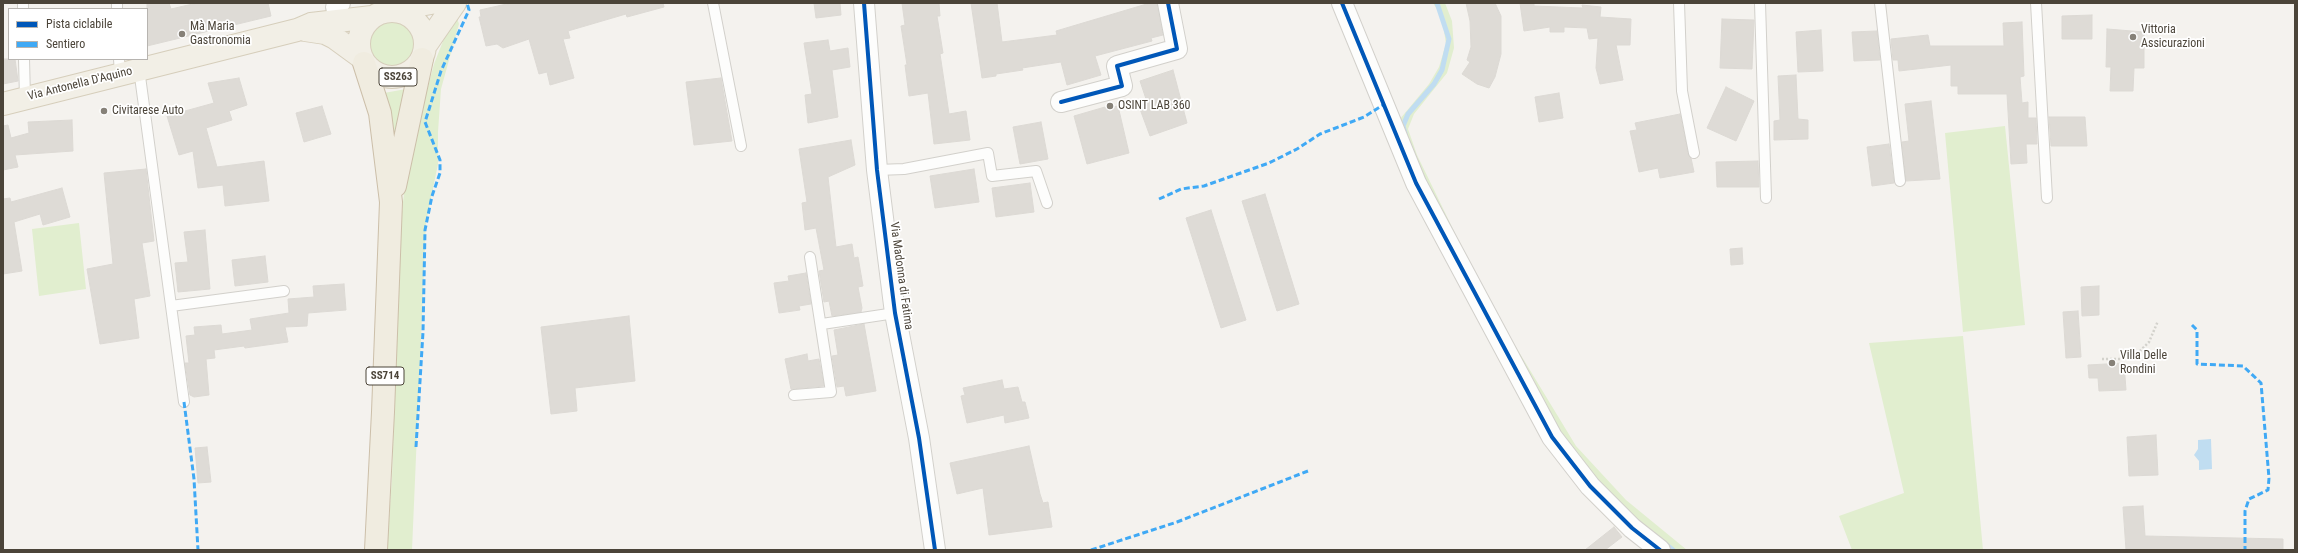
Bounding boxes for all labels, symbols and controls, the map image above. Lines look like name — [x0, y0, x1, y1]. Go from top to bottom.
legend — [8, 8, 148, 60]
text: Pista ciclabile — [46, 17, 112, 31]
place label: Mà Maria Gastronomia — [190, 20, 251, 48]
place label: Vittoria Assicurazioni — [2141, 23, 2205, 51]
marker: Mà Maria Gastronomia — [177, 29, 187, 39]
marker: Vittoria Assicurazioni — [2128, 32, 2138, 42]
text: Sentiero — [46, 37, 85, 51]
street label: Via Antonella D'Aquino — [26, 64, 134, 104]
road number: SS263 — [379, 68, 417, 86]
place label: OSINT LAB 360 — [1118, 99, 1191, 113]
marker: OSINT LAB 360 — [1105, 101, 1115, 111]
place label: Civitarese Auto — [112, 104, 184, 118]
marker: Civitarese Auto — [99, 106, 109, 116]
street label: Via Madonna di Fatima — [886, 221, 916, 331]
place label: Villa Delle Rondini — [2120, 349, 2167, 377]
marker: Villa Delle Rondini — [2107, 358, 2117, 368]
road number: SS714 — [366, 367, 404, 385]

